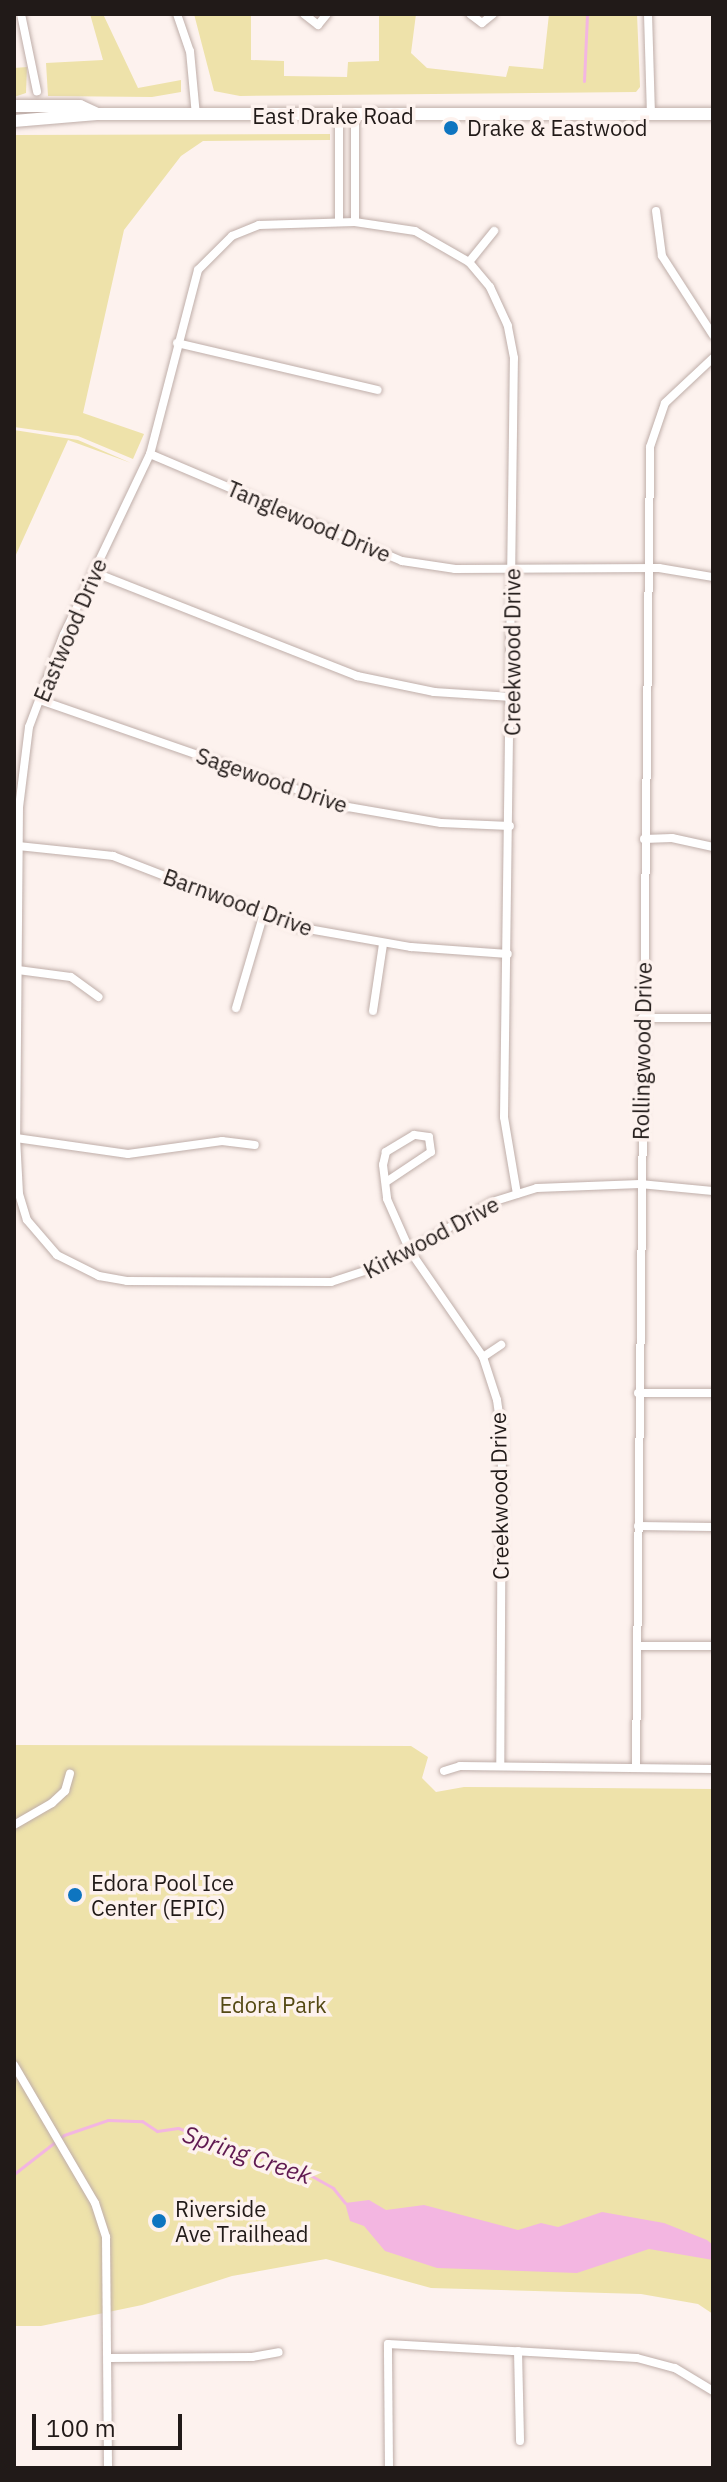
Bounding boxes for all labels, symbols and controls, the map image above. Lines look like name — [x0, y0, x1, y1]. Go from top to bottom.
street label: East Drake Road — [252, 103, 414, 129]
place label: Drake & Eastwood — [467, 115, 647, 141]
marker: Drake & Eastwood — [442, 119, 460, 137]
street label: Tanglewood Drive — [223, 475, 395, 567]
street label: Eastwood Drive — [28, 554, 112, 706]
street label: Creekwood Drive — [499, 568, 525, 736]
street label: Sagewood Drive — [193, 742, 351, 818]
street label: Barnwood Drive — [160, 863, 316, 941]
street label: Rollingwood Drive — [627, 962, 657, 1140]
street label: Kirkwood Drive — [359, 1190, 503, 1284]
street label: Creekwood Drive — [484, 1412, 514, 1580]
place label: Edora Pool Ice Center (EPIC) — [91, 1869, 234, 1920]
marker: Edora Pool Ice Center (EPIC) — [66, 1886, 84, 1904]
park label: Edora Park — [219, 1992, 327, 2018]
water label: Spring Creek — [179, 2120, 315, 2190]
place label: Riverside Ave Trailhead — [175, 2195, 308, 2246]
marker: Riverside Ave Trailhead — [150, 2212, 168, 2230]
scale bar — [36, 2398, 186, 2448]
text: 100 m — [46, 2412, 116, 2444]

